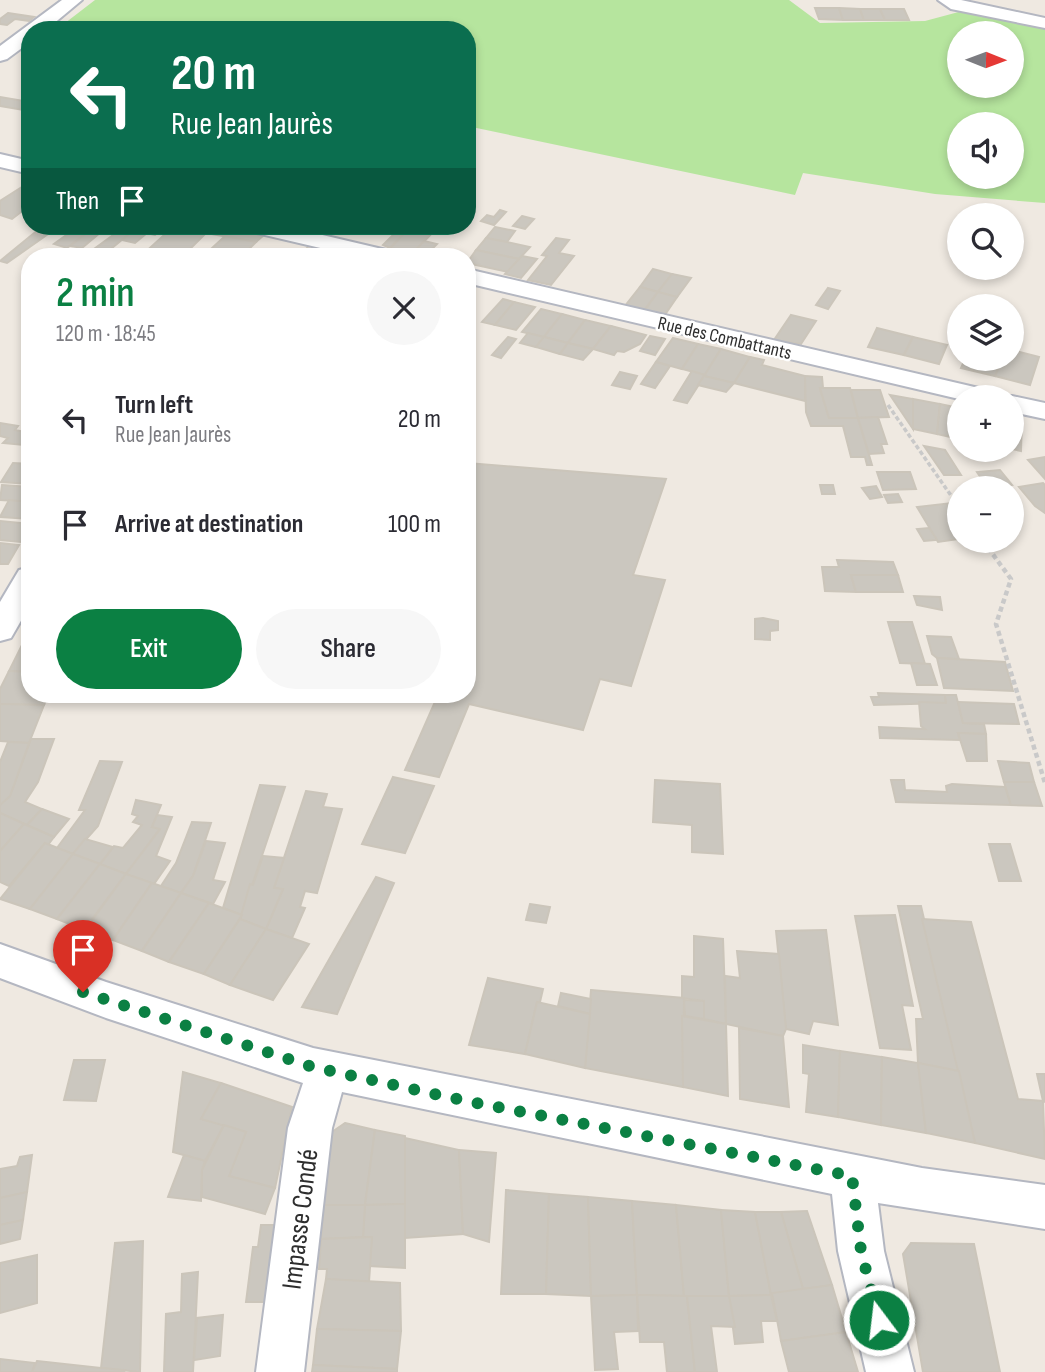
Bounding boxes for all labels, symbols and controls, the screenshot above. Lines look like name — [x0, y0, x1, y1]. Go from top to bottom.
north arrow — [947, 21, 1024, 98]
map controls — [947, 21, 1024, 553]
text: 20 m — [171, 45, 256, 104]
icon: left — [56, 49, 147, 140]
text: Rue Jean Jaurès — [171, 105, 333, 144]
button: sound — [947, 112, 1024, 189]
icon: arrive — [113, 182, 151, 220]
text: Then — [56, 186, 99, 217]
button: search — [947, 203, 1024, 280]
text: 2 min — [56, 268, 135, 319]
button: close — [367, 271, 441, 345]
button: layers — [947, 294, 1024, 371]
street label: Rue des Combattants — [656, 312, 794, 365]
text: 120 m · 18:45 — [56, 320, 156, 348]
button: + — [947, 385, 1024, 462]
text: Turn left — [115, 390, 193, 421]
icon: left — [56, 401, 94, 439]
text: 20 m — [398, 404, 441, 435]
text: Rue Jean Jaurès — [115, 421, 231, 449]
button: − — [947, 476, 1024, 553]
icon: arrive — [56, 506, 94, 544]
text: Arrive at destination — [115, 509, 303, 540]
text: 100 m — [388, 509, 441, 540]
button: Exit — [56, 609, 242, 689]
button: Share — [256, 609, 441, 689]
pin — [53, 920, 113, 992]
icon: arrive — [64, 931, 102, 969]
street label: Impasse Condé — [275, 1147, 325, 1291]
position arrow — [842, 1283, 916, 1357]

